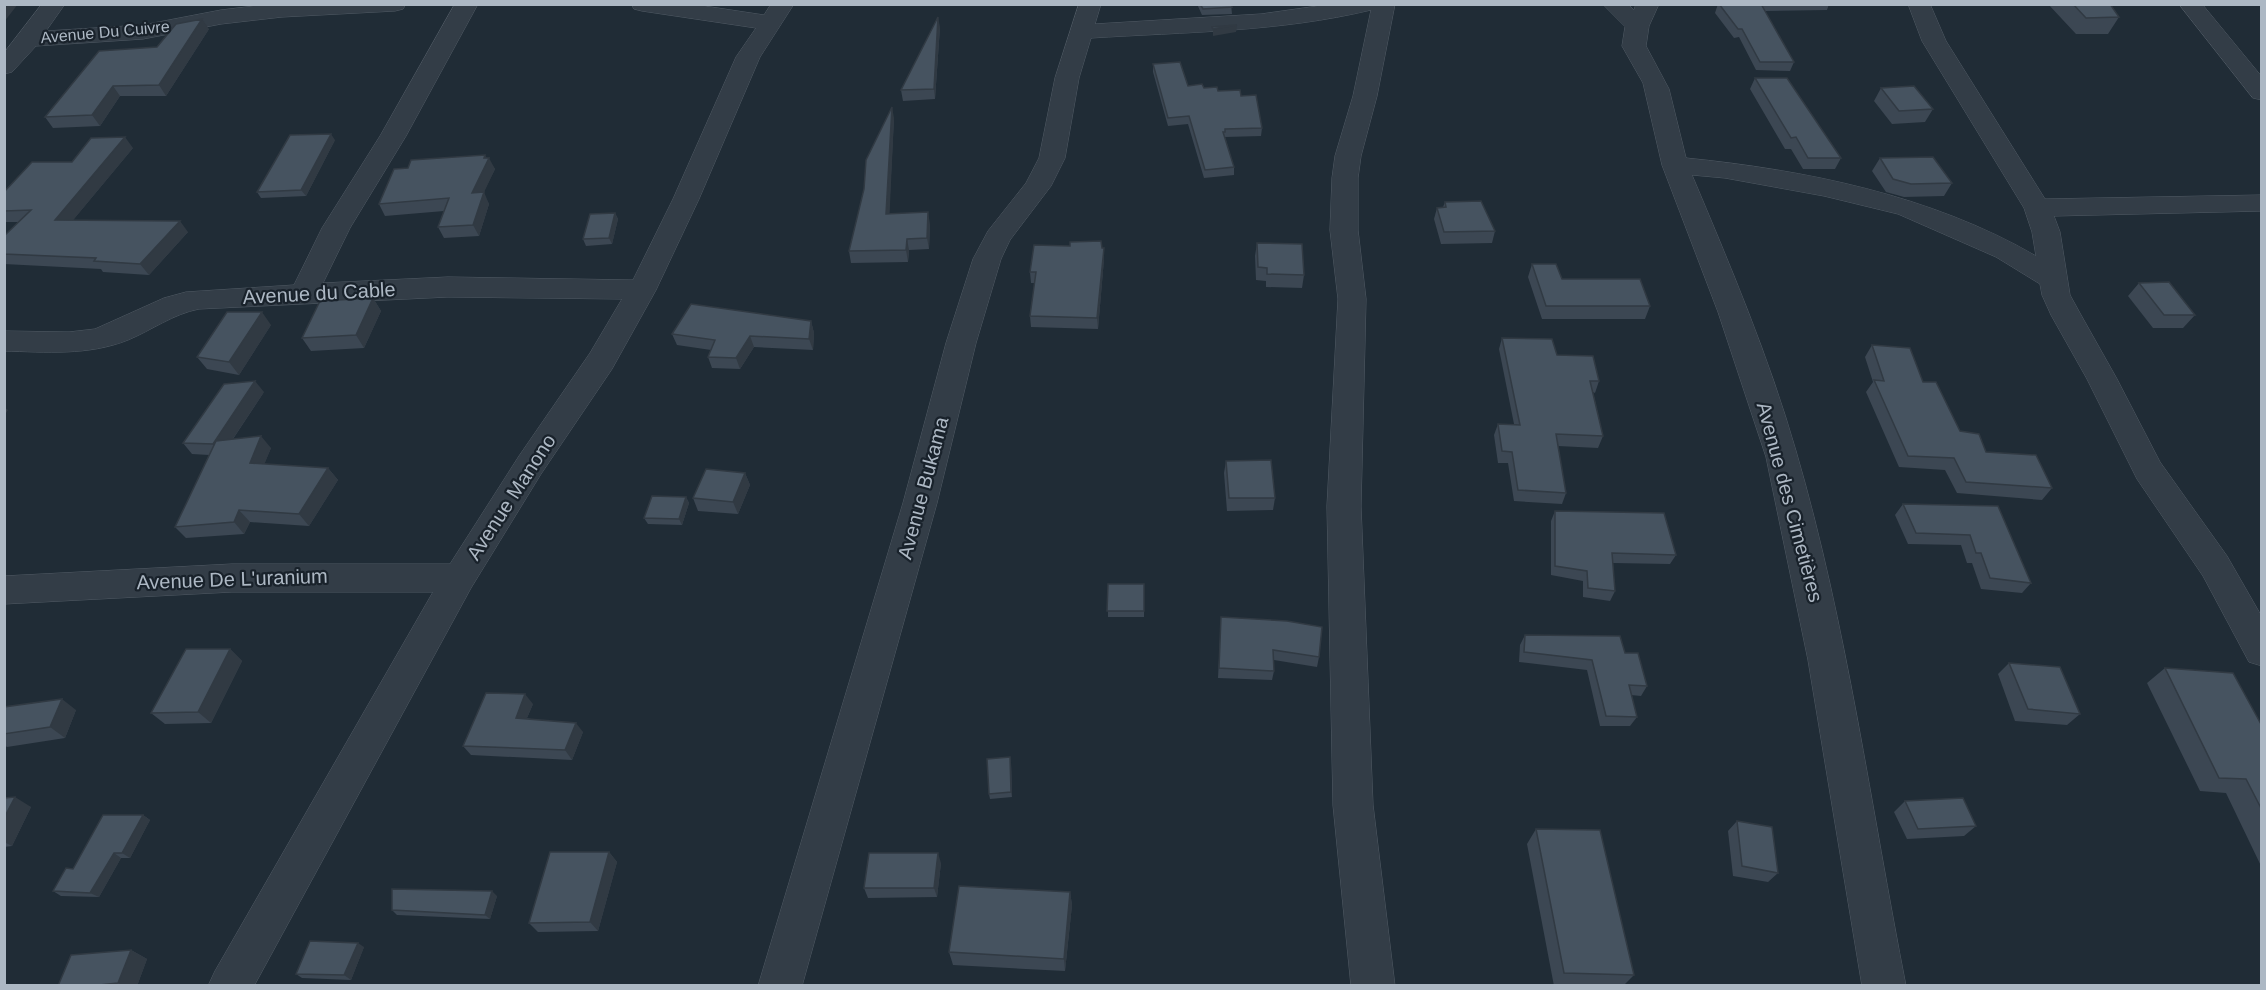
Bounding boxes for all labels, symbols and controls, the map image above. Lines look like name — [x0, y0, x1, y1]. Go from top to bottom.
street label: Avenue Du Cuivre — [40, 18, 170, 46]
street label: Avenue du Cable — [242, 278, 396, 308]
street label: Avenue des Cimetières — [1753, 399, 1827, 605]
street label: Avenue Bukama — [893, 414, 953, 562]
street label: Avenue Manono — [462, 430, 560, 564]
street label: Avenue De L'uranium — [136, 565, 328, 593]

